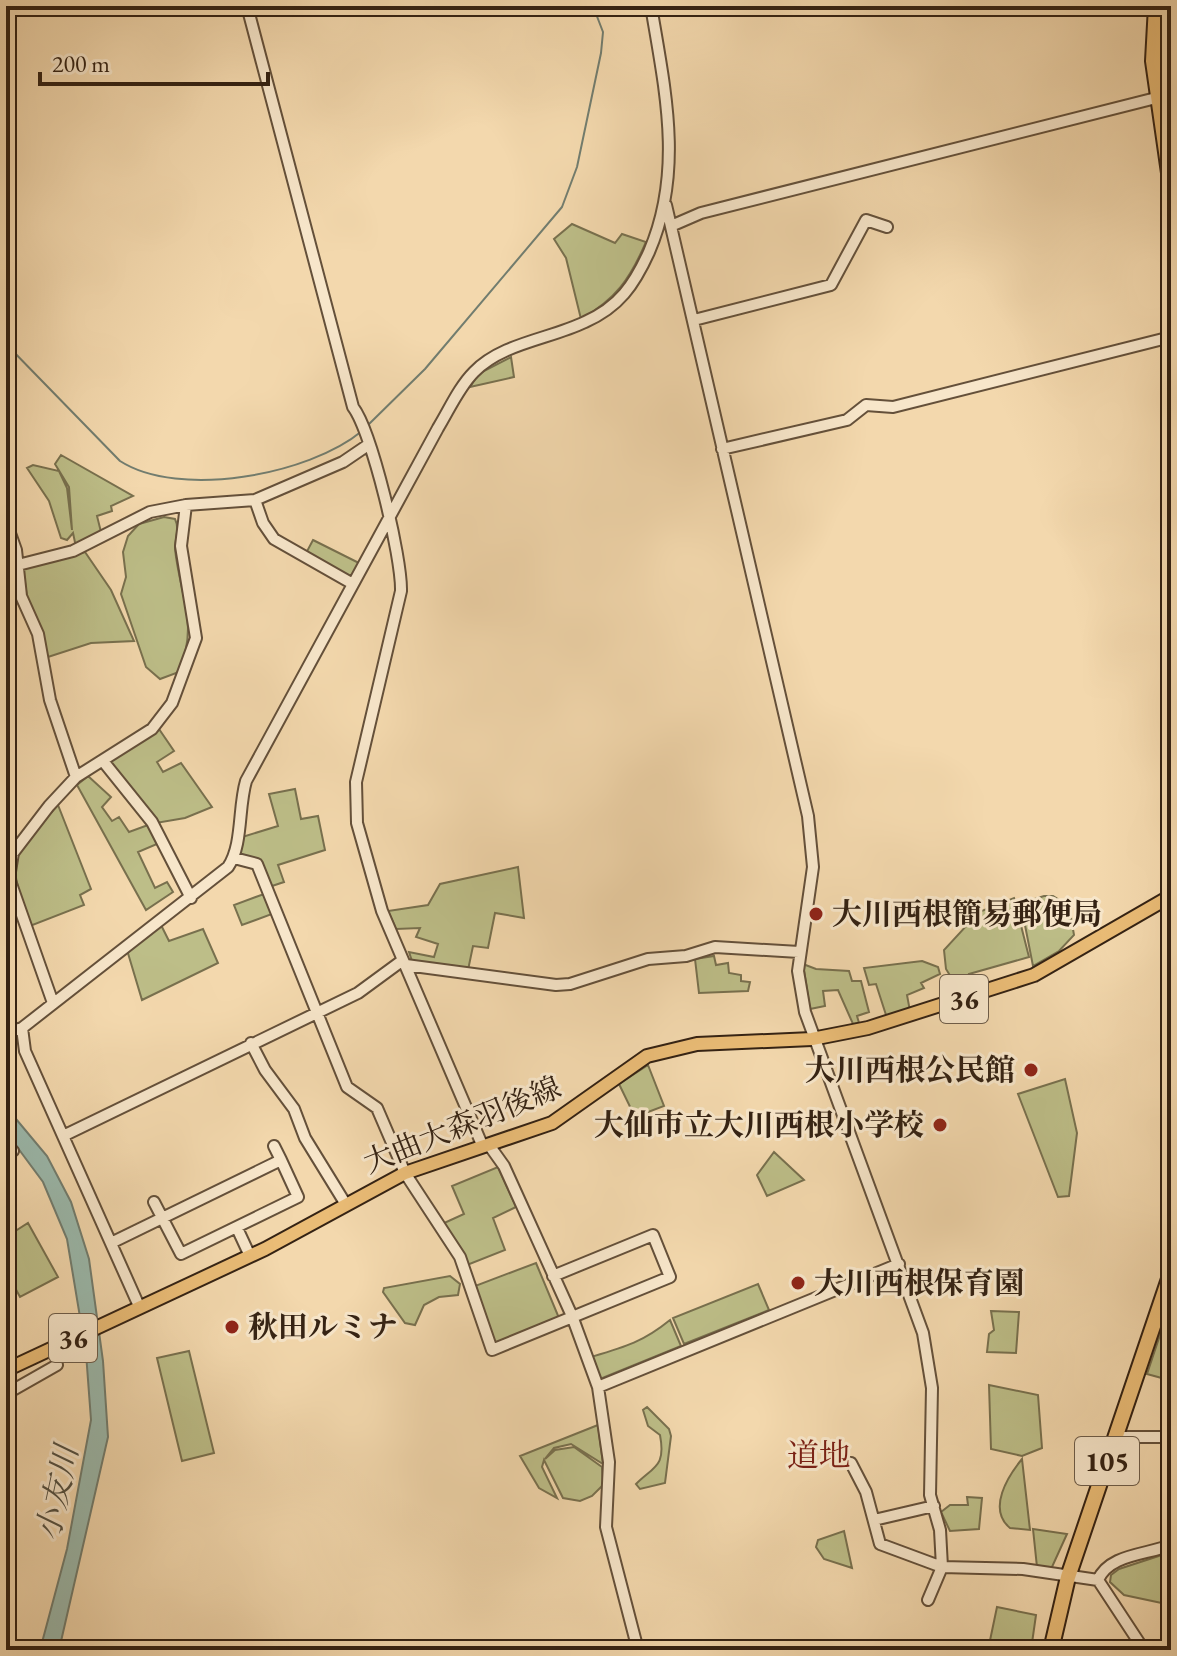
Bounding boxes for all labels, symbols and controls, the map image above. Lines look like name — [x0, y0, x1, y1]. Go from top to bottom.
scale bar — [40, 36, 268, 86]
text: 200 m — [52, 48, 110, 79]
place label: 大川西根簡易郵便局 — [832, 894, 1102, 933]
marker: 大川西根簡易郵便局 — [807, 905, 825, 923]
road number: 36 — [940, 975, 988, 1023]
place label: 大川西根公民館 — [805, 1050, 1015, 1089]
marker: 大川西根公民館 — [1022, 1061, 1040, 1079]
street label: 大曲大森羽後線 — [357, 1067, 566, 1182]
place label: 大仙市立大川西根小学校 — [594, 1105, 924, 1144]
marker: 大仙市立大川西根小学校 — [931, 1116, 949, 1134]
place label: 大川西根保育園 — [814, 1263, 1024, 1302]
marker: 大川西根保育園 — [789, 1274, 807, 1292]
place label: 秋田ルミナ — [248, 1307, 398, 1346]
road number: 36 — [49, 1314, 97, 1362]
marker: 秋田ルミナ — [223, 1318, 241, 1336]
district label: 道地 — [787, 1434, 851, 1476]
road number: 105 — [1075, 1437, 1139, 1485]
water label: 小友川 — [26, 1439, 88, 1544]

